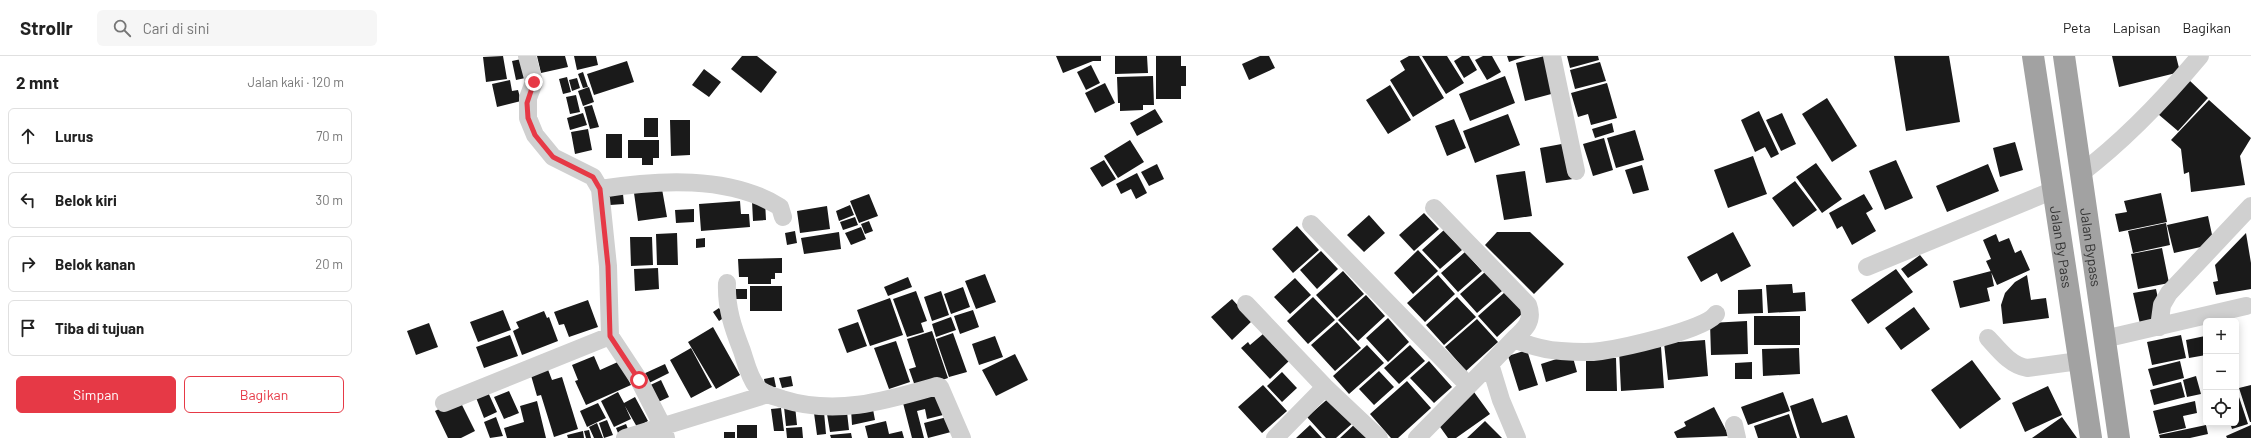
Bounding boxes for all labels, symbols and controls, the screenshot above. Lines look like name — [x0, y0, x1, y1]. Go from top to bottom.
search box — [97, 10, 377, 46]
text: Strollr — [20, 16, 73, 39]
icon: search — [111, 17, 133, 39]
text: Cari di sini — [143, 19, 210, 37]
text: Peta — [2063, 19, 2091, 36]
text: Lapisan — [2113, 19, 2161, 36]
text: Bagikan — [2183, 19, 2231, 36]
text: 2 mnt — [16, 72, 59, 92]
route end — [525, 73, 543, 91]
text: Jalan kaki · 120 m — [248, 74, 344, 90]
icon: ahead — [17, 125, 39, 147]
text: Lurus — [55, 127, 93, 145]
text: 70 m — [316, 128, 343, 144]
icon: left — [17, 189, 39, 211]
text: Belok kiri — [55, 191, 117, 209]
text: 30 m — [316, 192, 343, 208]
street label: Jalan By Pass — [2047, 205, 2077, 289]
street label: Jalan Bypass — [2077, 207, 2106, 288]
icon: right — [17, 253, 39, 275]
text: Belok kanan — [55, 255, 135, 273]
text: 20 m — [315, 256, 343, 272]
icon: arrive — [17, 317, 39, 339]
map controls — [2203, 318, 2239, 426]
button: + — [2203, 318, 2239, 354]
text: Tiba di tujuan — [55, 319, 144, 337]
button: − — [2203, 354, 2239, 390]
route start — [630, 371, 648, 389]
button: Simpan — [16, 376, 176, 413]
button: Bagikan — [184, 376, 344, 413]
button: locate — [2203, 390, 2239, 426]

